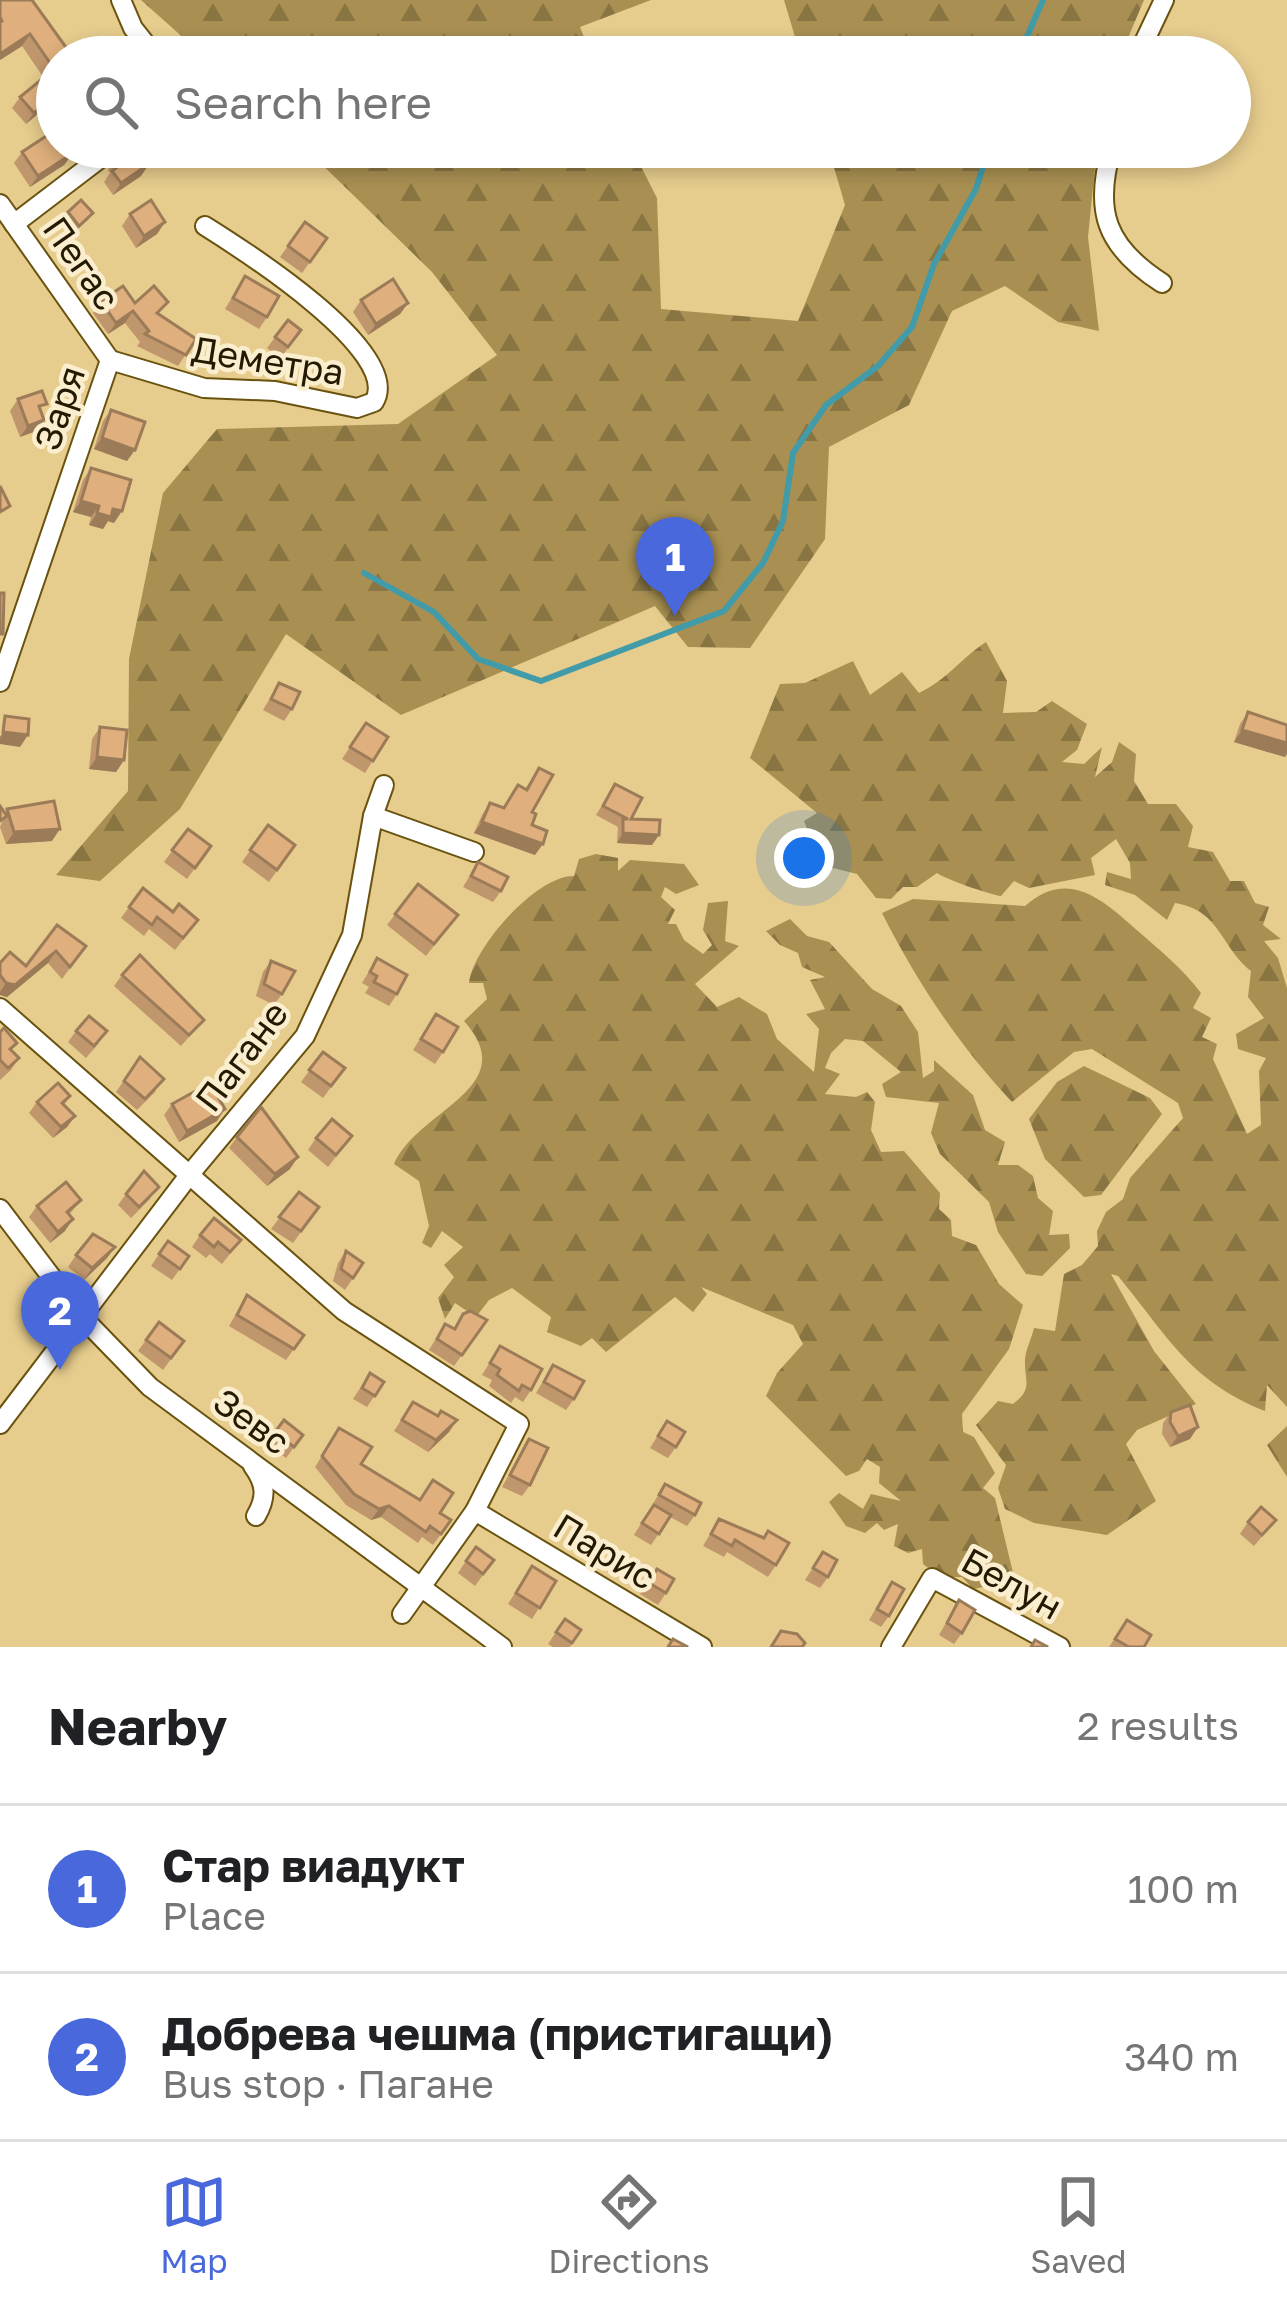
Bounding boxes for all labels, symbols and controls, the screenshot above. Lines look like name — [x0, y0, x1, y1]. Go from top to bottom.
search box — [36, 36, 1251, 168]
icon: search — [78, 69, 144, 135]
text: Search here — [174, 75, 432, 129]
street label: Пегас — [35, 208, 129, 318]
street label: Деметра — [189, 327, 347, 393]
street label: Заря — [25, 360, 93, 456]
pin: 1 — [636, 517, 714, 616]
your location — [774, 828, 834, 888]
street label: Пагане — [186, 993, 296, 1119]
pin: 2 — [21, 1271, 99, 1370]
street label: Зевс — [205, 1379, 299, 1463]
street label: Парис — [546, 1504, 664, 1598]
street label: Белун — [955, 1538, 1069, 1628]
text: Nearby — [48, 1695, 227, 1756]
text: 2 results — [1077, 1702, 1239, 1749]
text: Стар виадукт — [162, 1838, 465, 1892]
text: 1 — [77, 1865, 97, 1912]
text: 100 m — [1127, 1865, 1239, 1912]
text: Place — [162, 1892, 266, 1939]
text: Добрева чешма (пристигащи) — [162, 2006, 833, 2060]
text: 2 — [75, 2033, 99, 2080]
text: 340 m — [1124, 2033, 1239, 2080]
text: Bus stop · Пагане — [162, 2060, 494, 2107]
tab: Map — [160, 2169, 228, 2280]
tab: Directions — [548, 2169, 710, 2280]
tab: Saved — [1030, 2169, 1127, 2280]

